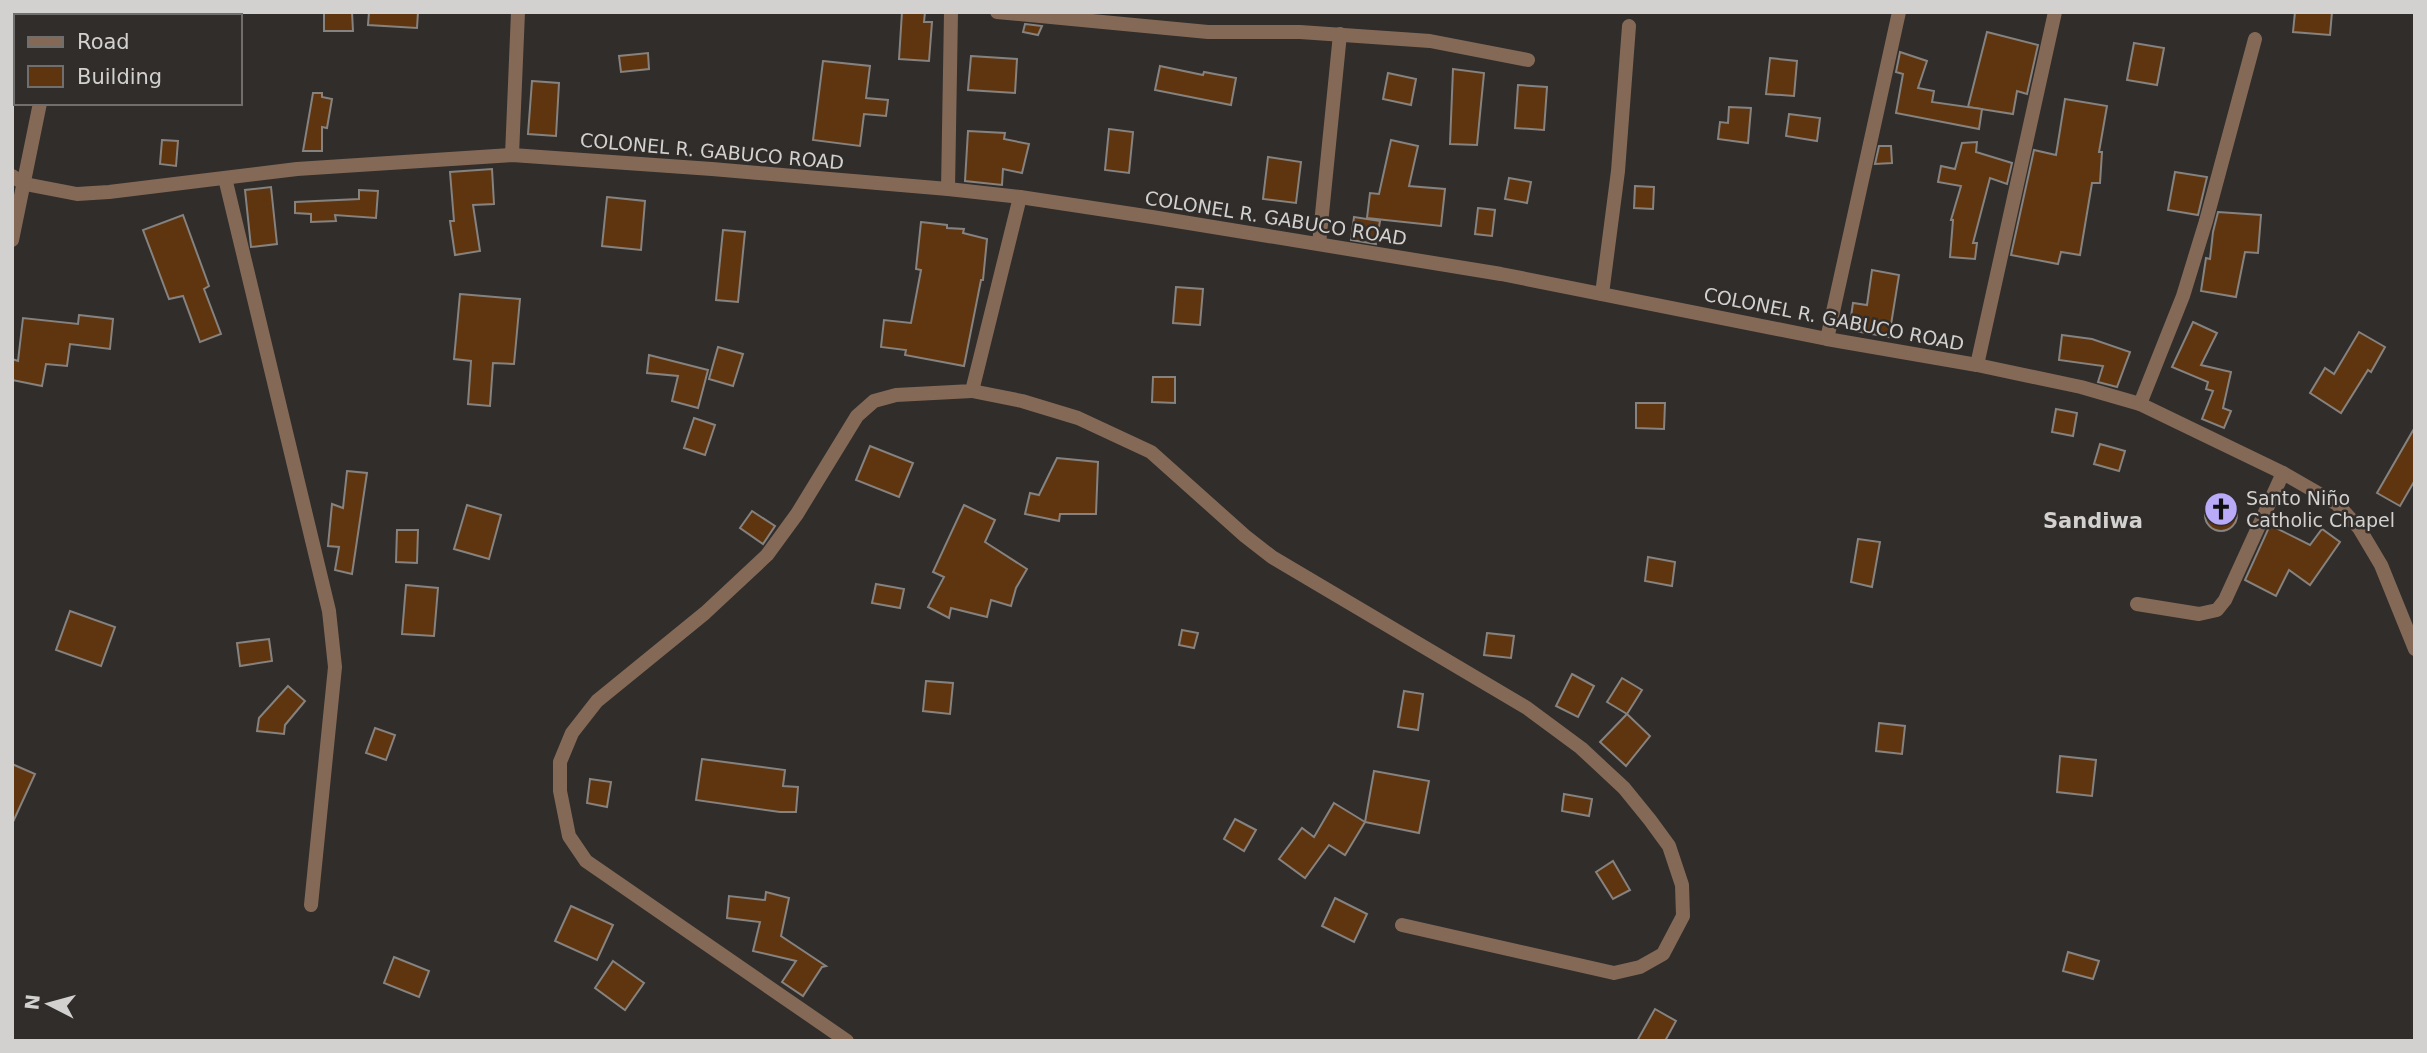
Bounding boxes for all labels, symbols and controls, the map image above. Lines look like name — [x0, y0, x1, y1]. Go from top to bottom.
legend — [14, 14, 242, 105]
text: Road — [77, 30, 130, 54]
text: Building — [77, 65, 162, 89]
street label: COLONEL R. GABUCO ROAD — [579, 128, 845, 174]
street label: COLONEL R. GABUCO ROAD — [1143, 186, 1409, 250]
street label: COLONEL R. GABUCO ROAD — [1702, 283, 1966, 355]
place label: Santo Niño Catholic Chapel — [2246, 487, 2395, 531]
church icon: Santo Niño Catholic Chapel — [2202, 490, 2240, 528]
district label: Sandiwa — [2043, 509, 2143, 533]
north arrow — [14, 969, 84, 1039]
text: N — [20, 993, 44, 1011]

